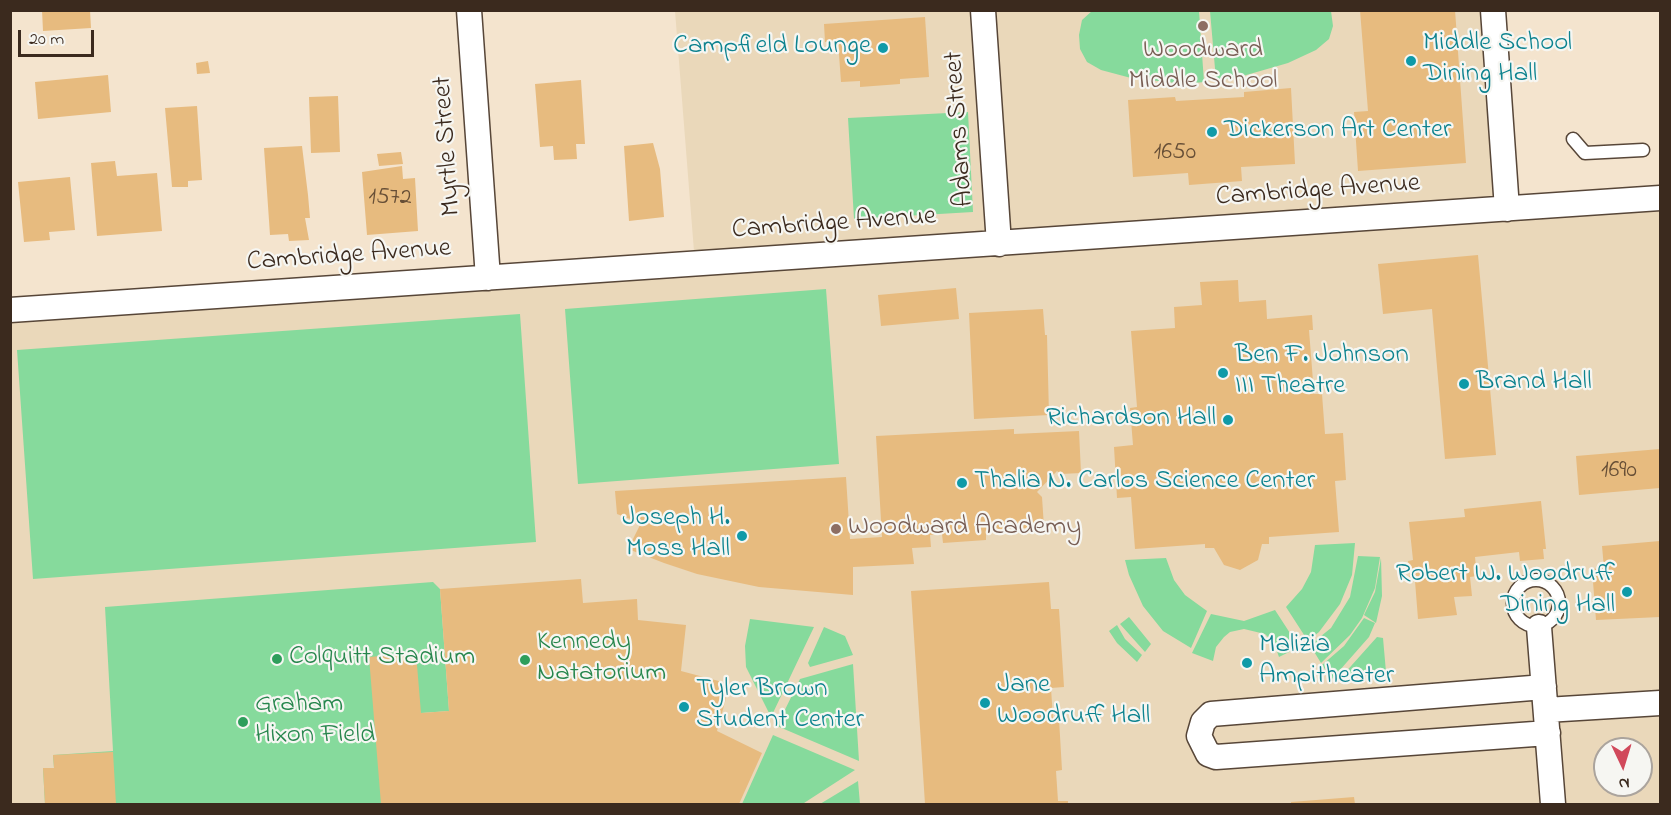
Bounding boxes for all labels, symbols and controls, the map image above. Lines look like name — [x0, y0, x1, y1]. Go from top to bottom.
scale bar — [21, 18, 98, 56]
marker: Woodward Middle School — [1196, 19, 1210, 33]
text: 20 m — [29, 27, 64, 53]
place label: Middle School Dining Hall — [1423, 29, 1572, 92]
place label: Campfield Lounge — [673, 32, 871, 64]
place label: Woodward Middle School — [1129, 36, 1277, 99]
marker: Campfield Lounge — [876, 41, 890, 55]
street label: Adams Street — [939, 50, 983, 208]
marker: Middle School Dining Hall — [1404, 54, 1418, 68]
street label: Myrtle Street — [428, 75, 470, 217]
place label: Dickerson Art Center — [1224, 116, 1451, 148]
marker: Dickerson Art Center — [1205, 125, 1219, 139]
house number: 1650 — [1154, 140, 1196, 168]
street label: Cambridge Avenue — [1215, 169, 1421, 215]
house number: 1572 — [368, 185, 412, 213]
street label: Cambridge Avenue — [731, 202, 937, 248]
street label: Cambridge Avenue — [246, 234, 452, 280]
place label: Ben F. Johnson III Theatre — [1235, 341, 1409, 404]
marker: Ben F. Johnson III Theatre — [1216, 366, 1230, 380]
place label: Brand Hall — [1476, 368, 1592, 400]
marker: Brand Hall — [1457, 377, 1471, 391]
place label: Richardson Hall — [1046, 404, 1216, 436]
marker: Richardson Hall — [1221, 413, 1235, 427]
house number: 1690 — [1601, 458, 1637, 486]
place label: Thalia N. Carlos Science Center — [974, 467, 1315, 499]
marker: Thalia N. Carlos Science Center — [955, 476, 969, 490]
place label: Joseph H. Moss Hall — [622, 504, 730, 567]
place label: Woodward Academy — [848, 513, 1081, 545]
marker: Woodward Academy — [829, 522, 843, 536]
marker: Joseph H. Moss Hall — [735, 529, 749, 543]
place label: Robert W. Woodruff Dining Hall — [1396, 560, 1615, 623]
marker: Robert W. Woodruff Dining Hall — [1620, 585, 1634, 599]
place label: Kennedy Natatorium — [537, 628, 666, 691]
place label: Malizia Ampitheater — [1259, 631, 1394, 694]
place label: Colquitt Stadium — [289, 643, 475, 675]
marker: Colquitt Stadium — [270, 652, 284, 666]
marker: Kennedy Natatorium — [518, 653, 532, 667]
marker: Malizia Ampitheater — [1240, 656, 1254, 670]
place label: Jane Woodruff Hall — [997, 671, 1150, 734]
place label: Tyler Brown Student Center — [696, 675, 864, 738]
place label: Graham Hixon Field — [255, 690, 375, 753]
marker: Jane Woodruff Hall — [978, 696, 992, 710]
marker: Tyler Brown Student Center — [677, 700, 691, 714]
marker: Graham Hixon Field — [236, 715, 250, 729]
north arrow — [1593, 737, 1653, 797]
text: N — [1618, 771, 1630, 795]

